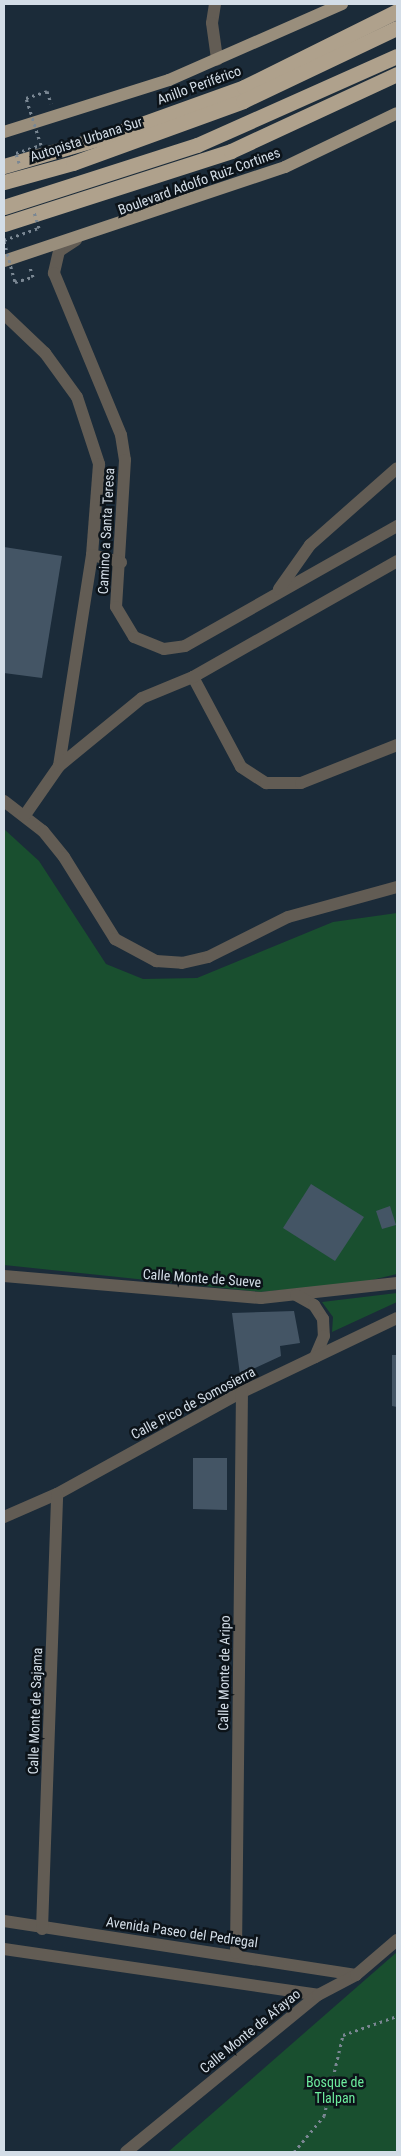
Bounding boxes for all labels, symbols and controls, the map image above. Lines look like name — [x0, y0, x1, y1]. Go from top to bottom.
street label: Anillo Periférico — [155, 62, 243, 108]
street label: Autopista Urbana Sur — [28, 113, 144, 165]
street label: Boulevard Adolfo Ruiz Cortines — [116, 144, 282, 218]
street label: Camino a Santa Teresa — [94, 467, 118, 595]
street label: Calle Monte de Sueve — [142, 1265, 262, 1291]
street label: Calle Pico de Somosierra — [128, 1363, 258, 1443]
street label: Calle Monte de Aripo — [215, 1615, 233, 1731]
street label: Calle Monte de Sajama — [24, 1647, 46, 1775]
street label: Avenida Paseo del Pedregal — [105, 1913, 259, 1951]
street label: Calle Monte de Afayao — [196, 1985, 304, 2077]
park label: Bosque de Tlalpan — [306, 2074, 364, 2106]

